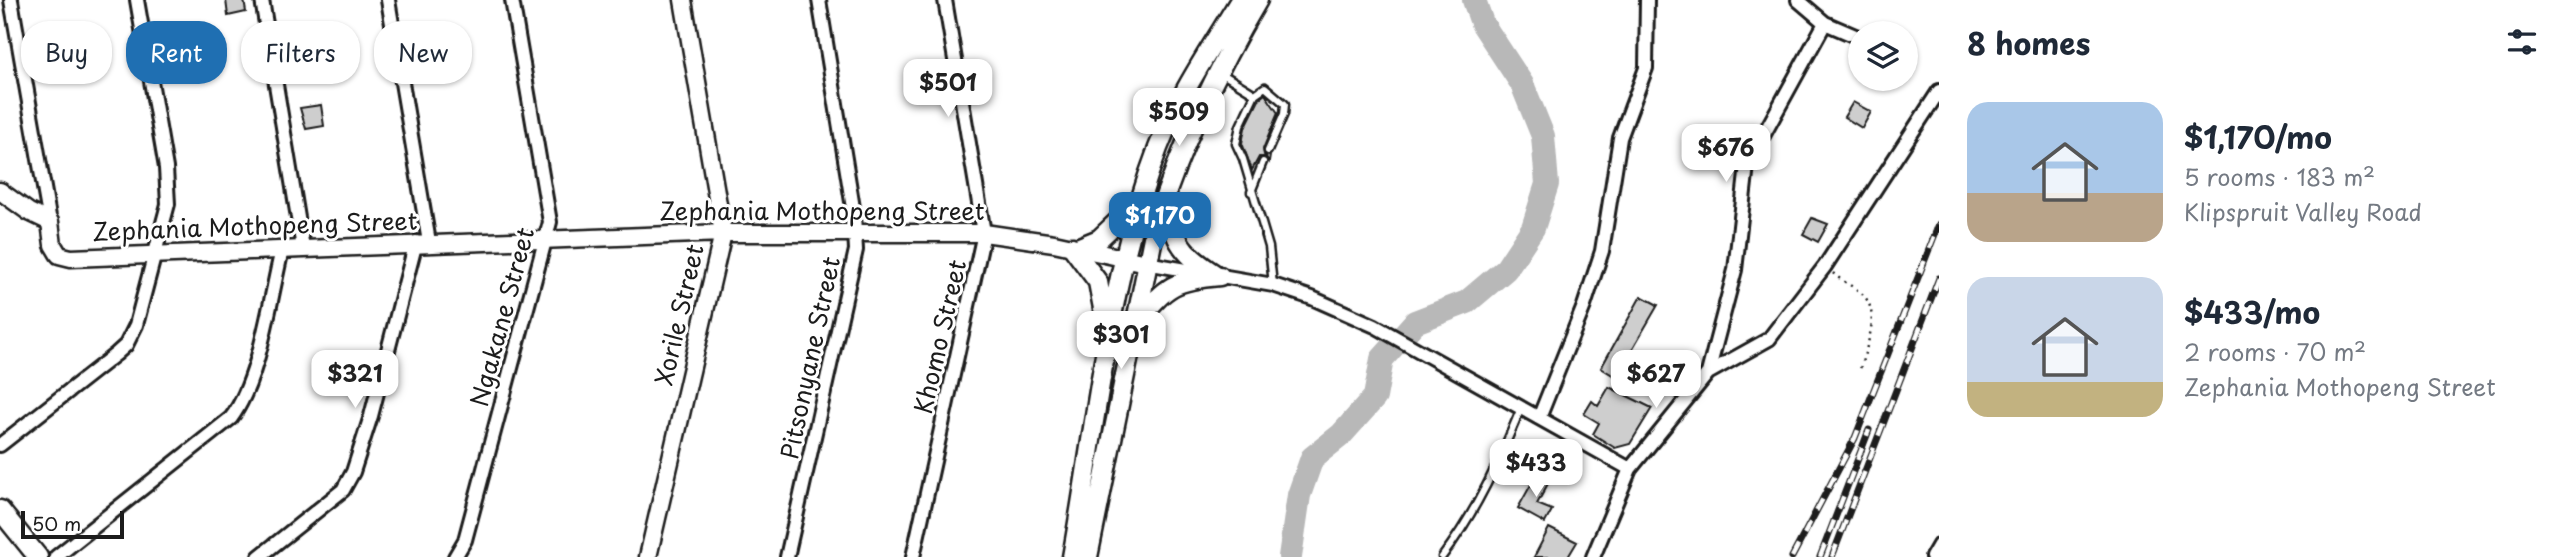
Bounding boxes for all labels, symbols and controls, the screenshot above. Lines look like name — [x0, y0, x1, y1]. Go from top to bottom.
text: 8 homes — [1967, 20, 2090, 65]
chip: Buy — [21, 21, 112, 84]
chip: Rent — [126, 21, 227, 84]
chip: Filters — [241, 21, 360, 84]
chip: New — [374, 21, 472, 84]
map controls — [1848, 21, 1918, 91]
button: layers — [1848, 21, 1918, 91]
icon: filters — [2503, 23, 2541, 61]
pin: $501 — [907, 60, 989, 119]
text: $501 — [919, 64, 977, 99]
pin: $509 — [1138, 88, 1220, 148]
text: $509 — [1149, 93, 1209, 128]
text: $1,170/mo — [2184, 114, 2332, 159]
pin: $676 — [1685, 124, 1767, 184]
text: $676 — [1698, 129, 1754, 164]
icon: home — [2023, 130, 2107, 214]
text: 5 rooms · 183 m² — [2184, 159, 2375, 194]
street label: Zephania Mothopeng Street — [659, 192, 985, 228]
pin: $1,170 — [1103, 192, 1217, 252]
text: Klipspruit Valley Road — [2184, 194, 2422, 229]
text: $1,170 — [1125, 197, 1195, 232]
street label: Zephania Mothopeng Street — [92, 201, 418, 249]
street label: Ngakane Street — [460, 223, 542, 410]
street label: Xorile Street — [644, 240, 712, 389]
street label: Pitsonyane Street — [770, 253, 848, 462]
street label: Khomo Street — [904, 256, 974, 417]
text: $433/mo — [2184, 289, 2320, 334]
icon: home — [2023, 305, 2107, 389]
pin: $301 — [1080, 312, 1162, 371]
text: $301 — [1093, 316, 1149, 351]
text: 2 rooms · 70 m² — [2184, 334, 2366, 369]
pin: $321 — [314, 350, 396, 410]
pin: $627 — [1615, 350, 1697, 410]
text: $321 — [327, 355, 383, 390]
text: $627 — [1627, 355, 1685, 390]
text: Zephania Mothopeng Street — [2184, 369, 2496, 404]
pin: $433 — [1495, 440, 1577, 499]
text: $433 — [1506, 444, 1566, 479]
scale bar — [21, 508, 124, 540]
text: 50 m — [32, 509, 81, 537]

